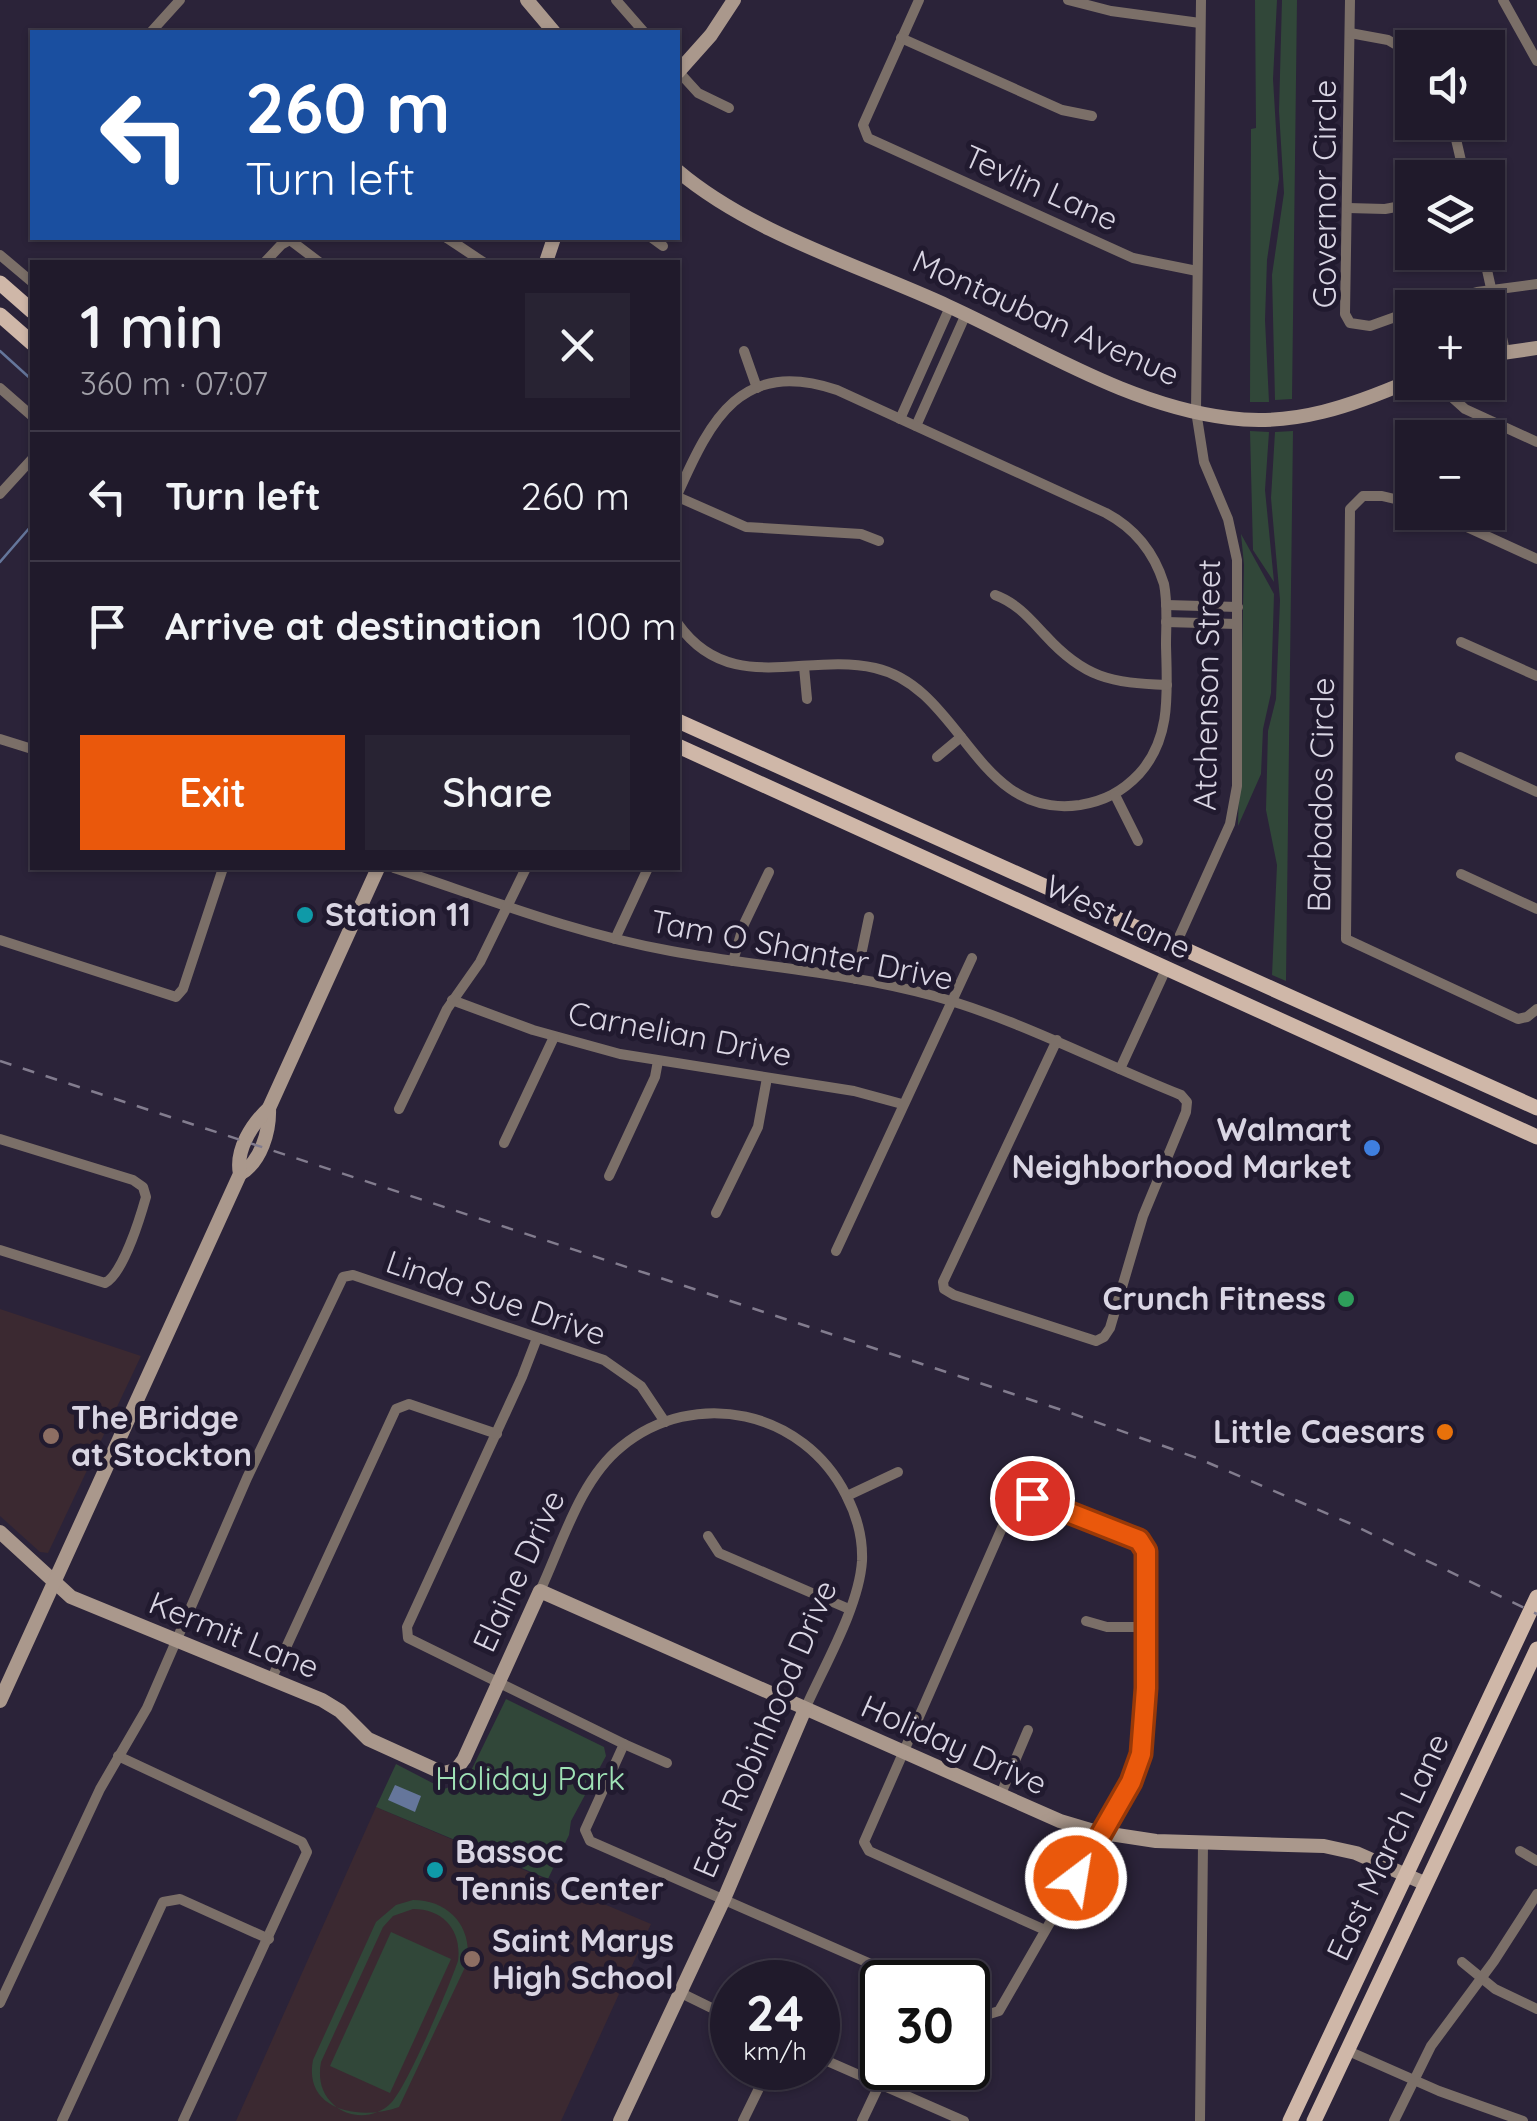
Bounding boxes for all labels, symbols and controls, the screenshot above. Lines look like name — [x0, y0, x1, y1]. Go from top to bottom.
map controls — [1395, 30, 1505, 530]
button: sound — [1395, 30, 1505, 140]
text: 260 m — [245, 63, 451, 151]
icon: left — [80, 70, 210, 200]
street label: Governor Circle — [1304, 80, 1344, 308]
street label: Tevlin Lane — [958, 135, 1125, 239]
text: Turn left — [245, 150, 415, 206]
button: layers — [1395, 160, 1505, 270]
street label: Montauban Avenue — [907, 240, 1186, 394]
text: 1 min — [80, 288, 224, 363]
button: + — [1395, 290, 1505, 400]
button: close — [525, 293, 630, 398]
text: 360 m · 07:07 — [80, 363, 268, 403]
button: − — [1395, 420, 1505, 530]
icon: left — [80, 469, 135, 524]
text: Turn left — [165, 472, 321, 520]
text: 260 m — [521, 472, 630, 520]
street label: Atchenson Street — [1184, 559, 1228, 811]
icon: arrive — [80, 599, 135, 654]
text: Arrive at destination — [165, 602, 542, 650]
text: 100 m — [572, 602, 676, 650]
street label: Barbados Circle — [1298, 677, 1342, 913]
button: Exit — [80, 735, 345, 850]
button: Share — [365, 735, 630, 850]
street label: West Lane — [1039, 865, 1198, 967]
place label: Station 11 — [325, 894, 471, 934]
street label: Tam O Shanter Drive — [647, 900, 957, 998]
marker: Station 11 — [294, 904, 316, 926]
street label: Carnelian Drive — [565, 992, 795, 1074]
place label: Walmart Neighborhood Market — [1012, 1109, 1352, 1186]
marker: Walmart Neighborhood Market — [1361, 1137, 1383, 1159]
street label: Linda Sue Drive — [381, 1241, 612, 1353]
place label: Crunch Fitness — [1102, 1278, 1326, 1318]
marker: Crunch Fitness — [1335, 1288, 1357, 1310]
place label: The Bridge at Stockton — [71, 1397, 252, 1474]
place label: Little Caesars — [1213, 1411, 1425, 1451]
marker: Little Caesars — [1434, 1421, 1456, 1443]
marker: The Bridge at Stockton — [40, 1425, 62, 1447]
pin — [990, 1456, 1075, 1541]
icon: arrive — [1005, 1471, 1060, 1526]
street label: Elaine Drive — [463, 1483, 573, 1658]
street label: East Robinhood Drive — [683, 1574, 845, 1883]
street label: Kermit Lane — [143, 1582, 325, 1686]
street label: Holiday Drive — [855, 1685, 1054, 1803]
street label: East March Lane — [1317, 1727, 1457, 1967]
park label: Holiday Park — [435, 1758, 625, 1798]
position arrow — [1024, 1826, 1128, 1930]
place label: Bassoc Tennis Center — [455, 1831, 664, 1908]
marker: Bassoc Tennis Center — [424, 1859, 446, 1881]
place label: Saint Marys High School — [492, 1920, 674, 1997]
marker: Saint Marys High School — [461, 1948, 483, 1970]
speed limit sign: 30 — [860, 1960, 990, 2090]
text: 24 — [746, 1981, 804, 2044]
text: km/h — [743, 2035, 807, 2066]

